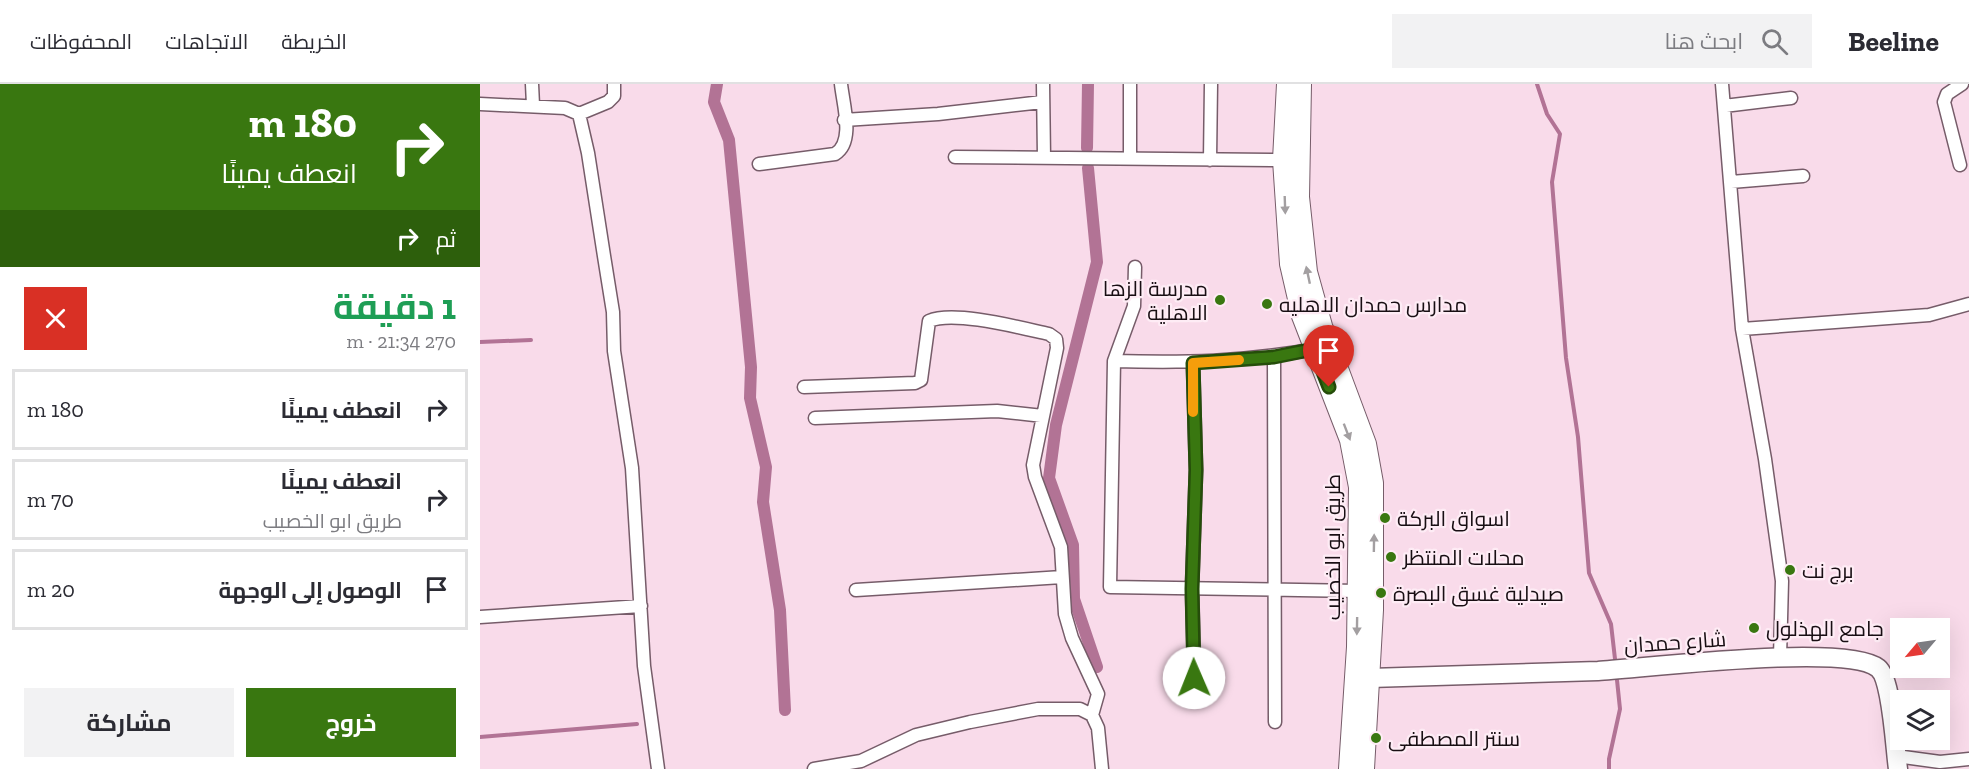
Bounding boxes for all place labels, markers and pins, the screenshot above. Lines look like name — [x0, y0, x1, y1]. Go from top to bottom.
place label: مدرسة الزها الاهلية — [1103, 276, 1208, 325]
place label: مدارس حمدان الاهليه — [1279, 292, 1467, 318]
marker: مدرسة الزها الاهلية — [1213, 293, 1227, 307]
marker: مدارس حمدان الاهليه — [1260, 297, 1274, 311]
pin — [1303, 325, 1354, 387]
place label: اسواق البركة — [1397, 506, 1510, 532]
marker: اسواق البركة — [1378, 511, 1392, 525]
place label: محلات المنتظر — [1402, 545, 1525, 570]
marker: محلات المنتظر — [1384, 550, 1398, 564]
place label: برج نت — [1802, 558, 1854, 585]
marker: برج نت — [1783, 563, 1797, 577]
place label: صيدلية غسق البصرة — [1393, 581, 1564, 607]
marker: صيدلية غسق البصرة — [1374, 586, 1388, 600]
place label: جامع الهذلول — [1766, 616, 1884, 643]
marker: جامع الهذلول — [1747, 621, 1761, 635]
place label: سنتر المصطفى — [1388, 726, 1520, 752]
marker: سنتر المصطفى — [1369, 731, 1383, 745]

